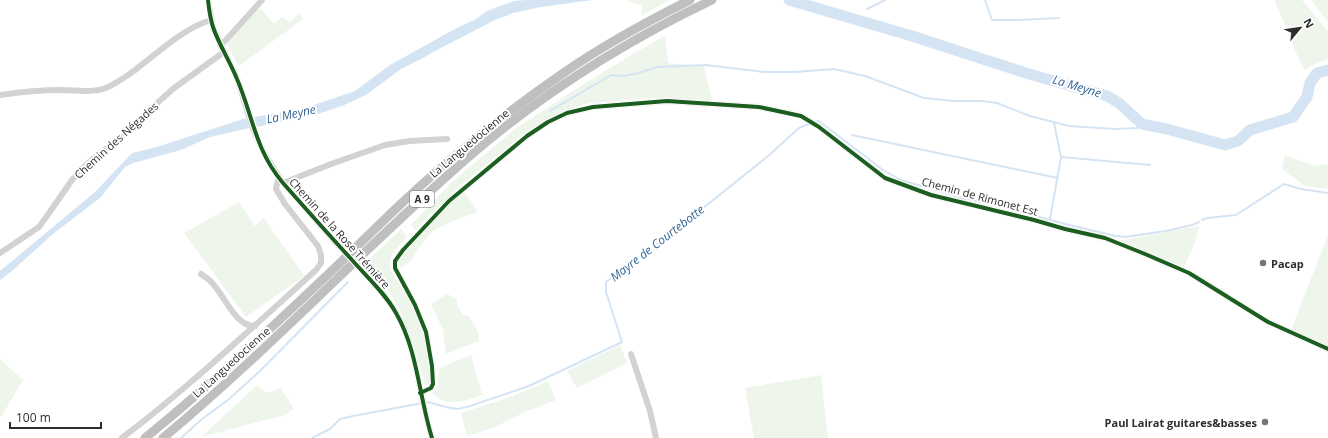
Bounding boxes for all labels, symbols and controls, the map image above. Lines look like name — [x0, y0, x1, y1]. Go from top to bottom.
north arrow — [1280, 8, 1320, 48]
text: N — [1300, 15, 1318, 30]
water label: La Meyne — [1051, 71, 1103, 101]
street label: Chemin des Négades — [71, 98, 161, 182]
water label: La Meyne — [265, 100, 317, 128]
street label: La Languedocienne — [426, 105, 512, 181]
street label: Chemin de Rimonet Est — [920, 173, 1040, 219]
street label: Chemin de la Rose Trémière — [286, 174, 394, 292]
road number: A 9 — [410, 191, 434, 207]
water label: Mayre de Courtebotte — [606, 201, 708, 285]
place label: Pacap — [1271, 256, 1304, 271]
marker: Pacap — [1258, 258, 1268, 268]
street label: La Languedocienne — [189, 323, 273, 401]
scale bar — [10, 404, 101, 430]
text: 100 m — [16, 409, 51, 426]
place label: Paul Lairat guitares&basses — [1105, 415, 1258, 430]
marker: Paul Lairat guitares&basses — [1260, 417, 1270, 427]

